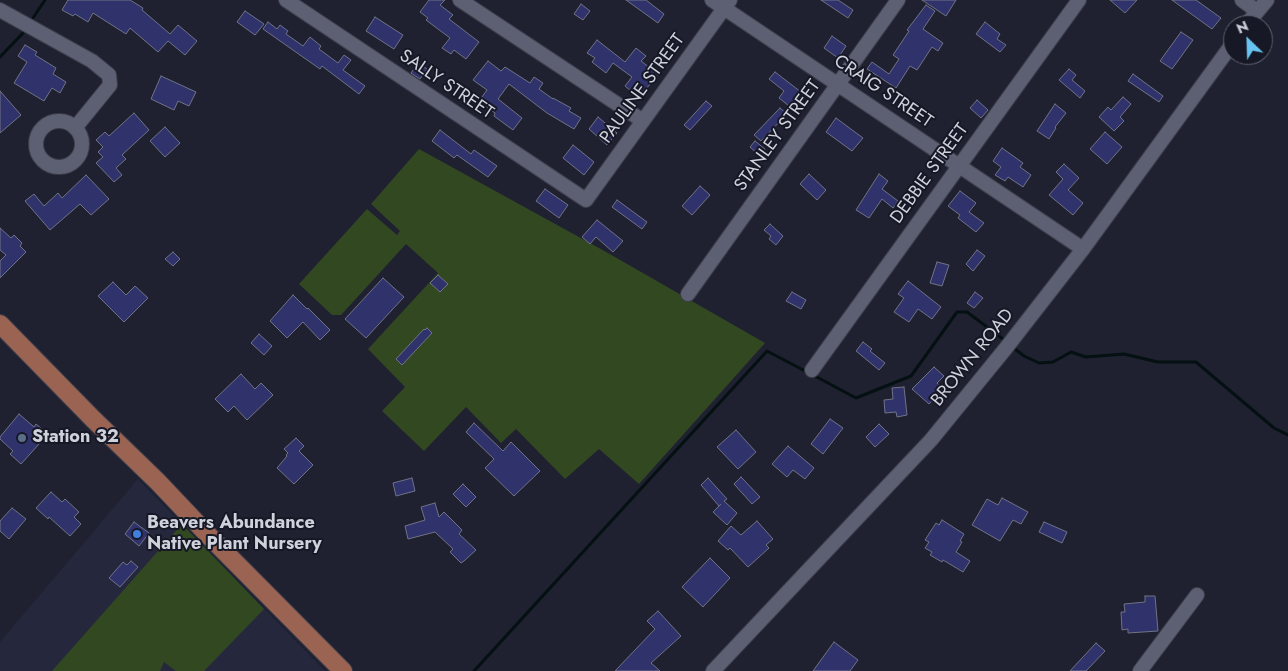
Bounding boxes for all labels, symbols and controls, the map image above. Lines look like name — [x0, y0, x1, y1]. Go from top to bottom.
north arrow — [1223, 15, 1273, 65]
text: N — [1233, 16, 1251, 39]
street label: PAULINE STREET — [596, 30, 690, 148]
street label: SALLY STREET — [395, 46, 497, 124]
street label: CRAIG STREET — [829, 51, 937, 133]
street label: STANLEY STREET — [730, 76, 826, 196]
street label: DEBBIE STREET — [886, 120, 974, 228]
street label: BROWN ROAD — [927, 305, 1019, 411]
place label: Station 32 — [32, 427, 119, 449]
marker: Station 32 — [16, 432, 28, 444]
place label: Beavers Abundance Native Plant Nursery — [147, 513, 322, 556]
marker: Beavers Abundance Native Plant Nursery — [131, 528, 143, 540]

